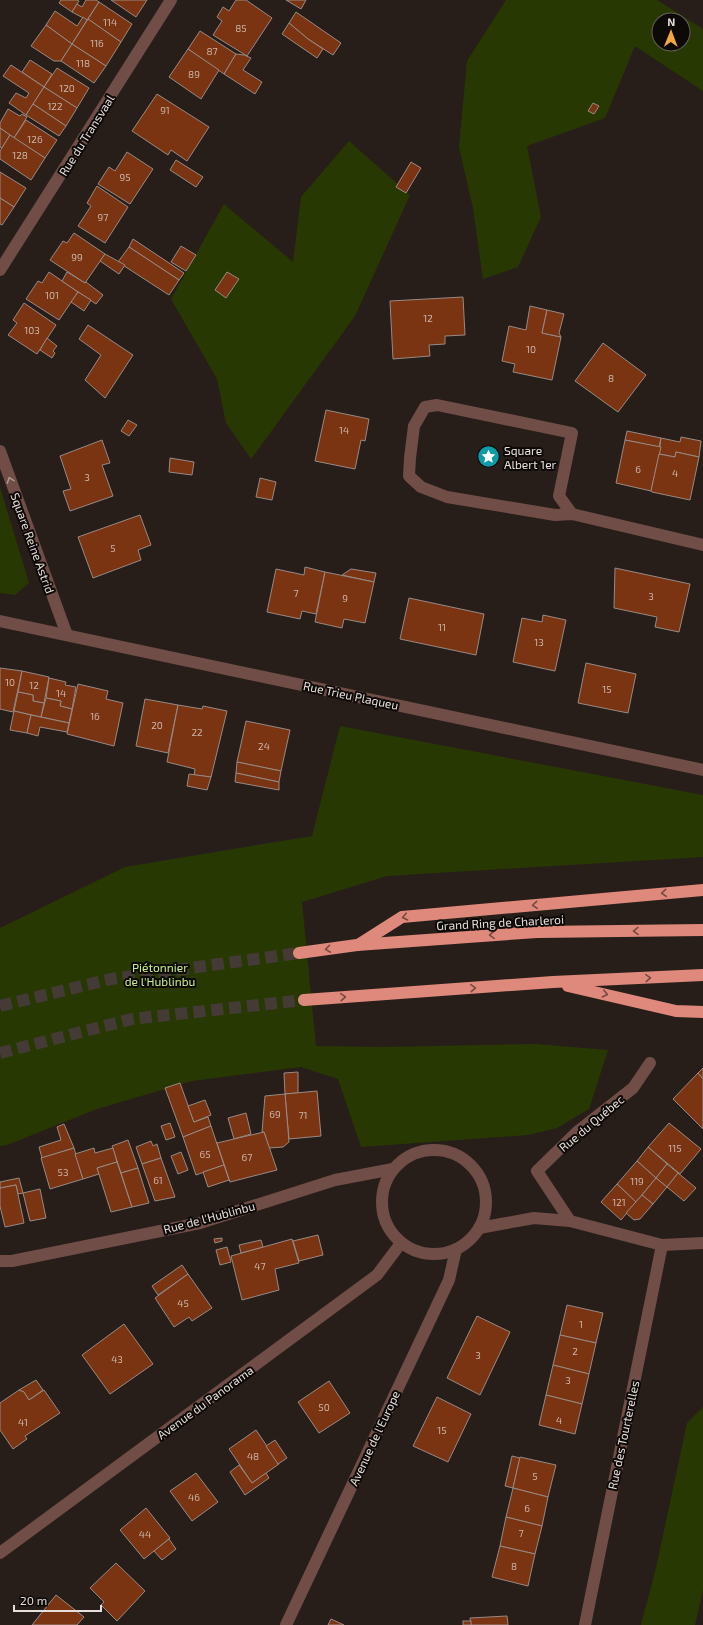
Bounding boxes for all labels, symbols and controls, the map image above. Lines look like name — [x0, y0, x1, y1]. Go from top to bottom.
north arrow — [651, 12, 691, 52]
text: N — [667, 15, 675, 28]
house number: 114 — [103, 16, 117, 28]
house number: 85 — [235, 22, 247, 34]
house number: 116 — [90, 37, 104, 49]
house number: 87 — [206, 45, 218, 57]
house number: 118 — [76, 57, 90, 69]
house number: 89 — [188, 68, 200, 80]
house number: 120 — [59, 82, 75, 94]
street label: Rue du Transvaal — [55, 92, 117, 178]
house number: 122 — [47, 100, 63, 112]
house number: 91 — [160, 104, 170, 116]
house number: 126 — [27, 133, 43, 145]
house number: 128 — [12, 149, 28, 161]
house number: 95 — [119, 171, 131, 183]
house number: 97 — [98, 211, 108, 223]
house number: 99 — [71, 251, 83, 263]
house number: 101 — [45, 289, 59, 301]
house number: 12 — [423, 312, 433, 324]
house number: 103 — [24, 324, 40, 336]
house number: 10 — [526, 343, 536, 355]
house number: 8 — [608, 372, 614, 384]
house number: 14 — [339, 424, 349, 436]
place label: Square Albert 1er — [504, 443, 557, 471]
place icon: Square Albert 1er — [476, 444, 502, 470]
house number: 6 — [635, 463, 641, 475]
house number: 4 — [672, 467, 678, 479]
house number: 3 — [84, 471, 90, 483]
one-way arrow — [7, 476, 15, 483]
street label: Square Reine Astrid — [8, 491, 58, 595]
house number: 5 — [110, 542, 116, 554]
house number: 7 — [293, 587, 299, 599]
house number: 3 — [648, 590, 654, 602]
house number: 9 — [342, 592, 348, 604]
house number: 11 — [438, 621, 446, 633]
house number: 13 — [534, 636, 544, 648]
house number: 10 — [5, 676, 15, 688]
street label: Rue Trieu Plaqueu — [302, 678, 400, 712]
house number: 12 — [29, 679, 39, 691]
house number: 15 — [602, 683, 612, 695]
house number: 14 — [56, 687, 66, 699]
house number: 16 — [90, 710, 100, 722]
house number: 20 — [151, 719, 163, 731]
house number: 22 — [191, 726, 203, 738]
house number: 24 — [258, 740, 270, 752]
one-way arrow — [661, 889, 667, 898]
one-way arrow — [532, 900, 538, 909]
street label: Grand Ring de Charleroi — [436, 912, 564, 932]
one-way arrow — [402, 913, 409, 921]
one-way arrow — [633, 927, 639, 935]
one-way arrow — [489, 931, 495, 940]
one-way arrow — [325, 944, 331, 953]
park label: Piétonnier de l'Hublinbu — [125, 960, 195, 988]
one-way arrow — [645, 973, 651, 982]
one-way arrow — [470, 984, 476, 993]
one-way arrow — [601, 990, 608, 998]
one-way arrow — [340, 993, 346, 1002]
street label: Rue du Québec — [556, 1092, 627, 1155]
house number: 69 — [269, 1108, 281, 1120]
house number: 71 — [298, 1109, 308, 1121]
house number: 115 — [668, 1142, 682, 1154]
house number: 65 — [199, 1148, 211, 1160]
house number: 67 — [242, 1151, 252, 1163]
house number: 53 — [58, 1166, 68, 1178]
house number: 61 — [153, 1174, 163, 1186]
house number: 119 — [630, 1175, 644, 1187]
house number: 121 — [612, 1196, 626, 1208]
street label: Rue de l'Hublinbu — [162, 1198, 256, 1236]
house number: 47 — [254, 1260, 266, 1272]
house number: 45 — [177, 1297, 189, 1309]
house number: 1 — [579, 1318, 583, 1330]
house number: 2 — [572, 1345, 578, 1357]
house number: 3 — [475, 1349, 481, 1361]
house number: 43 — [111, 1353, 123, 1365]
street label: Avenue du Panorama — [154, 1362, 256, 1442]
house number: 3 — [565, 1374, 571, 1386]
street label: Rue des Tourterelles — [605, 1379, 641, 1491]
street label: Avenue de l'Europe — [346, 1388, 402, 1488]
house number: 50 — [318, 1401, 330, 1413]
house number: 4 — [556, 1414, 562, 1426]
house number: 41 — [18, 1416, 28, 1428]
house number: 15 — [437, 1424, 447, 1436]
house number: 48 — [247, 1450, 259, 1462]
house number: 5 — [532, 1470, 538, 1482]
house number: 46 — [188, 1491, 200, 1503]
house number: 6 — [524, 1502, 530, 1514]
house number: 7 — [518, 1527, 524, 1539]
house number: 44 — [139, 1528, 151, 1540]
house number: 8 — [511, 1560, 517, 1572]
scale bar — [14, 1587, 101, 1613]
text: 20 m — [20, 1593, 47, 1607]

